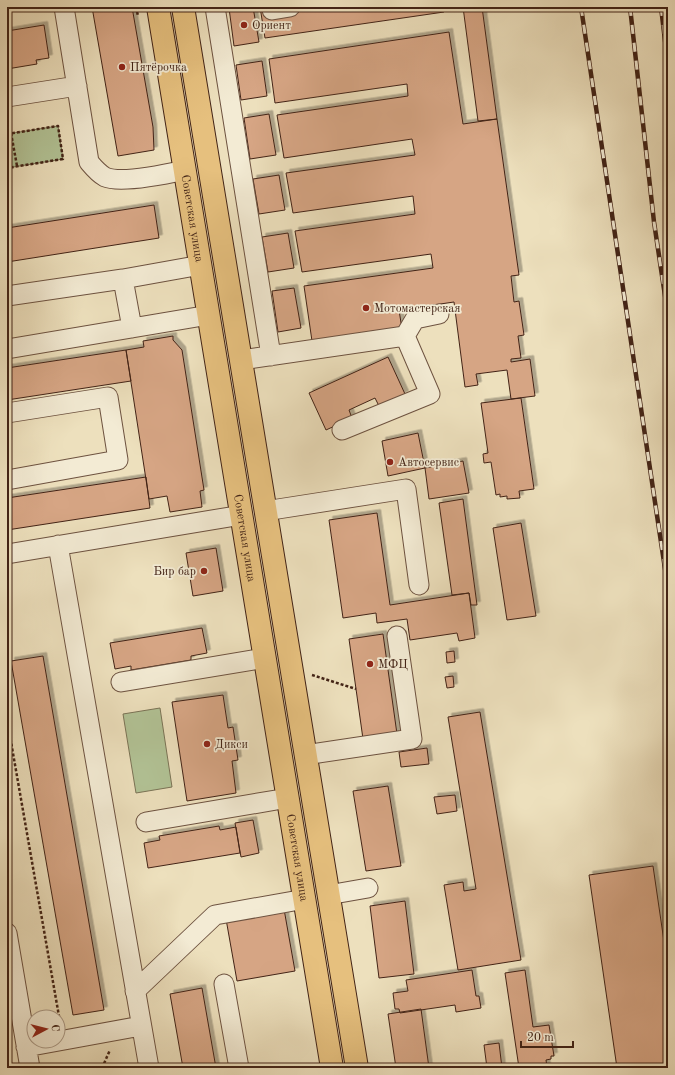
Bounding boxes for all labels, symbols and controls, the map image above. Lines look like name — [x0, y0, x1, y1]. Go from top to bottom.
marker: Ориент — [239, 20, 249, 30]
place label: Ориент — [252, 20, 291, 32]
marker: Пятёрочка — [117, 62, 127, 72]
place label: Пятёрочка — [130, 62, 187, 74]
street label: Советская улица — [179, 174, 205, 263]
marker: Мотомастерская — [361, 303, 371, 313]
place label: Мотомастерская — [374, 303, 461, 315]
marker: Автосервис — [385, 457, 395, 467]
place label: Автосервис — [398, 457, 459, 469]
street label: Советская улица — [231, 493, 257, 583]
place label: Бир бар — [153, 566, 196, 578]
marker: Бир бар — [199, 566, 209, 576]
marker: МФЦ — [365, 659, 375, 669]
place label: МФЦ — [378, 659, 408, 671]
marker: Дикси — [202, 739, 212, 749]
place label: Дикси — [215, 739, 248, 751]
street label: Советская улица — [283, 813, 310, 903]
north arrow — [26, 1009, 66, 1049]
scale bar — [521, 1023, 573, 1049]
text: С — [49, 1024, 60, 1032]
text: 20 m — [527, 1032, 554, 1044]

